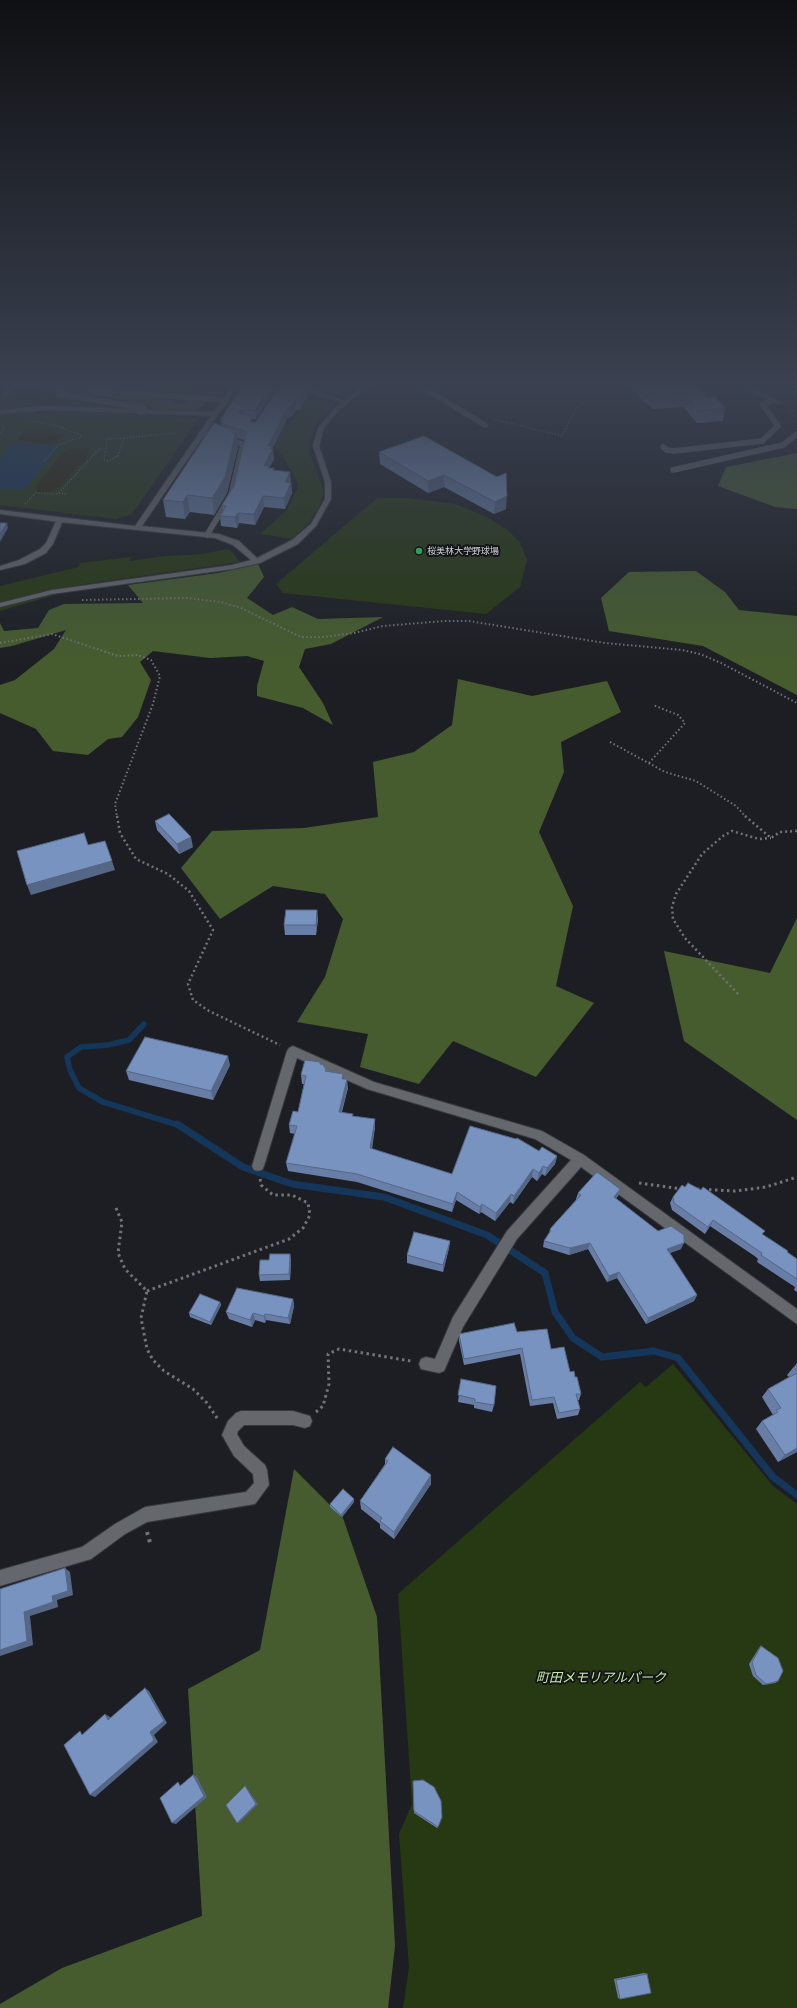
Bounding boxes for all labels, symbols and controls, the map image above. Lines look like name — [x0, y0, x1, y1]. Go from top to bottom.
marker: 桜美林大学野球場 — [414, 546, 424, 556]
place label: 桜美林大学野球場 — [427, 546, 499, 556]
park label: 町田メモリアルパーク — [536, 1670, 666, 1686]

